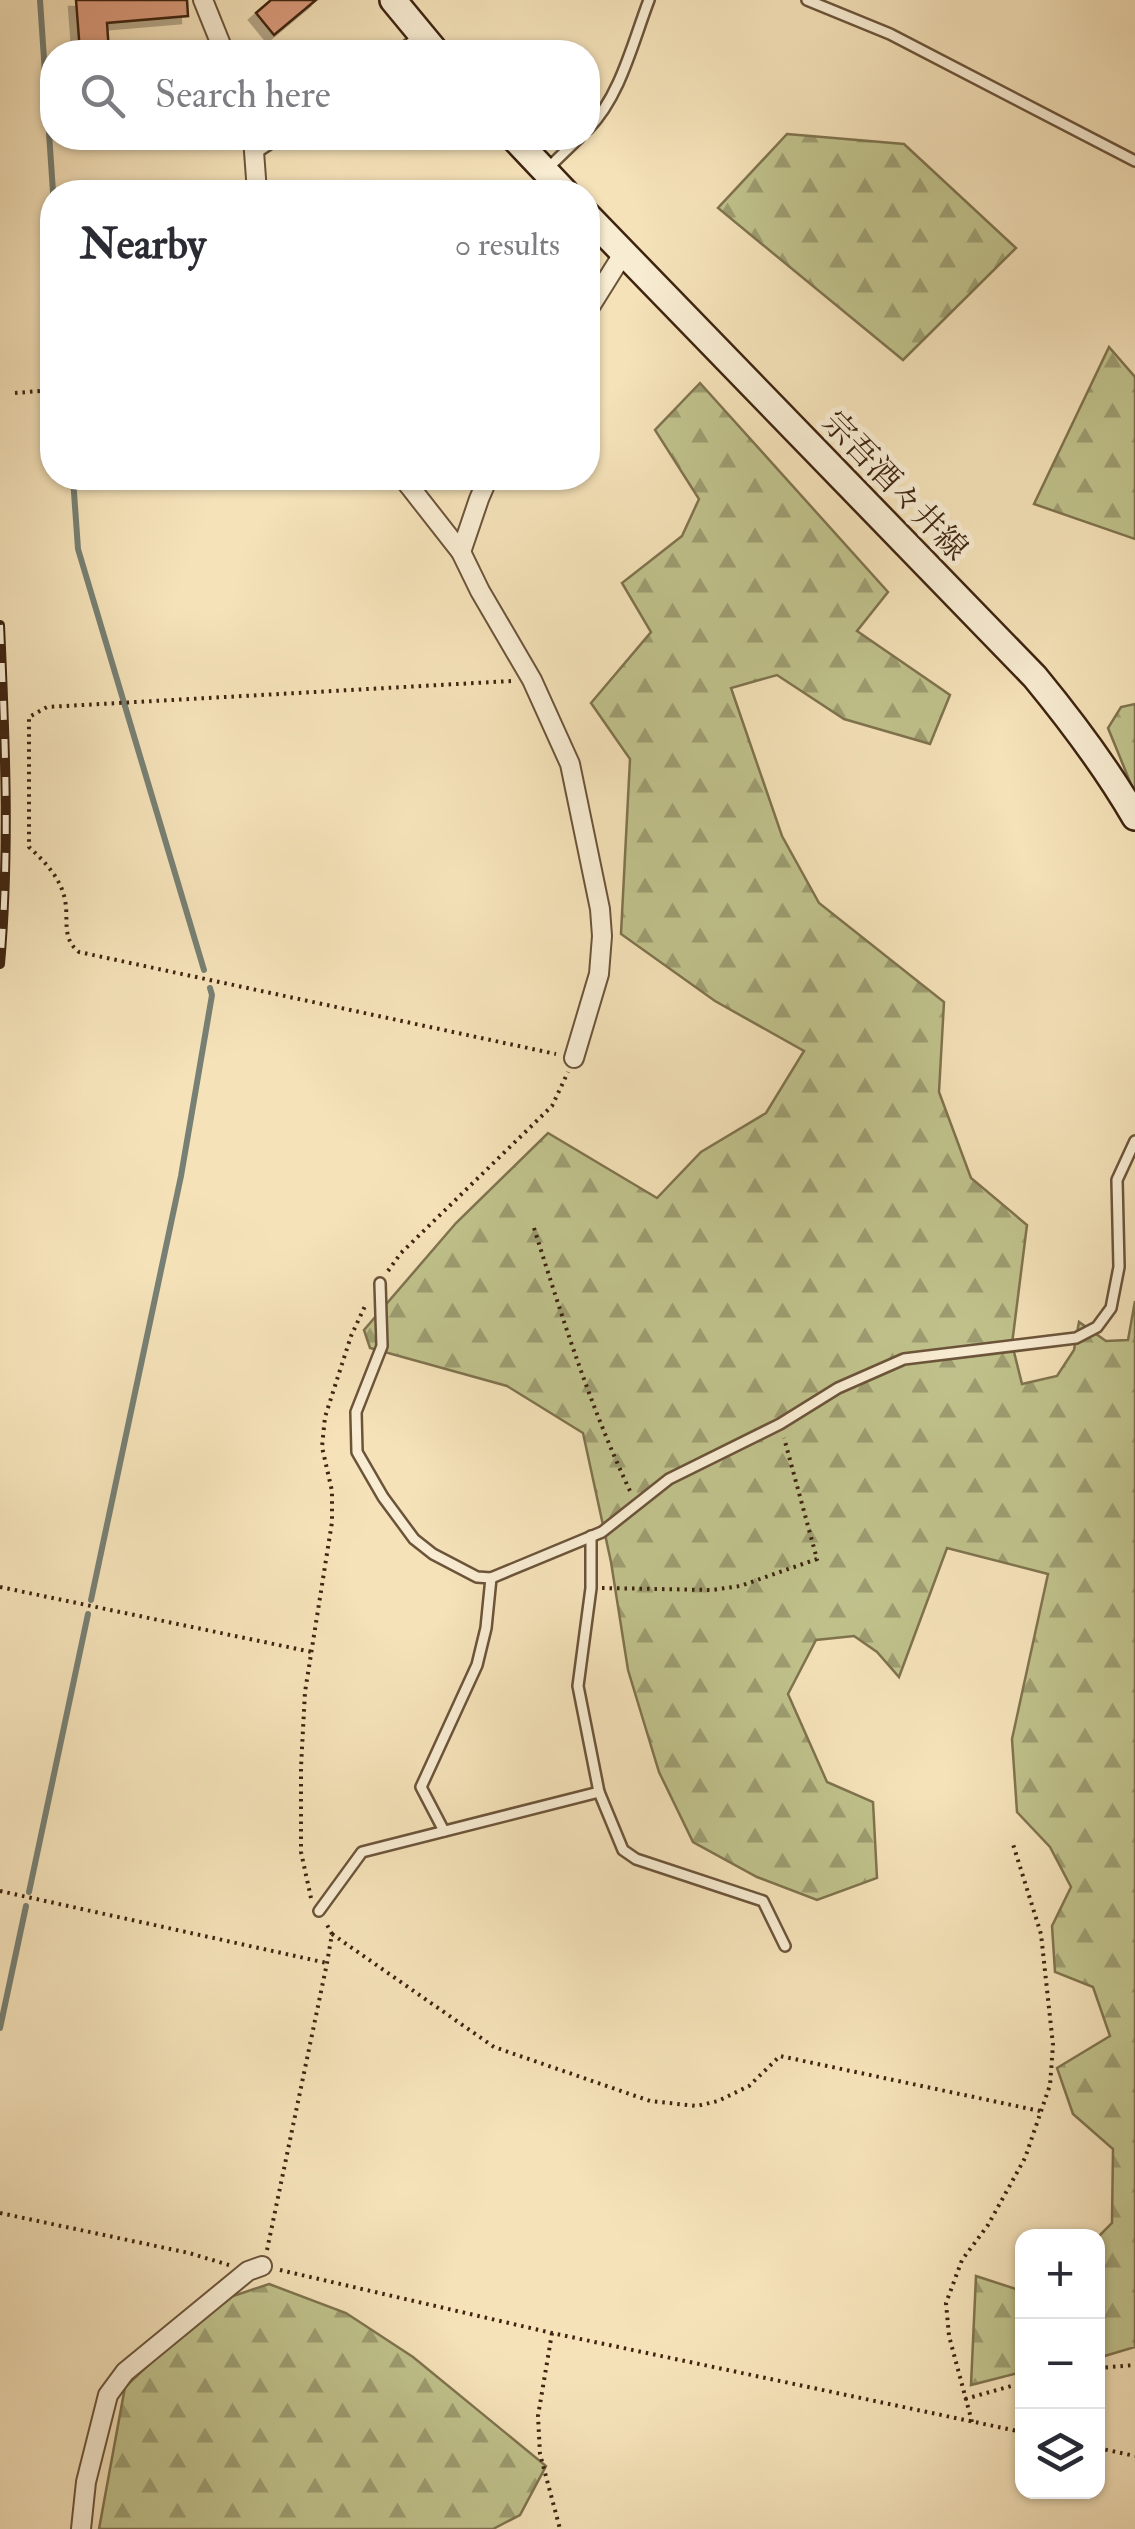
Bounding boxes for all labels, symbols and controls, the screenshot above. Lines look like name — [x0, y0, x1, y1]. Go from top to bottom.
search box — [40, 40, 600, 150]
icon: search — [75, 68, 130, 123]
text: Search here — [155, 71, 331, 119]
text: Nearby — [80, 219, 206, 271]
text: 0 results — [455, 225, 560, 265]
street label: 宗吾酒々井線 — [814, 403, 976, 569]
map controls — [1015, 2229, 1105, 2499]
button: + — [1015, 2229, 1105, 2319]
button: − — [1015, 2319, 1105, 2409]
button: layers — [1015, 2409, 1105, 2499]

